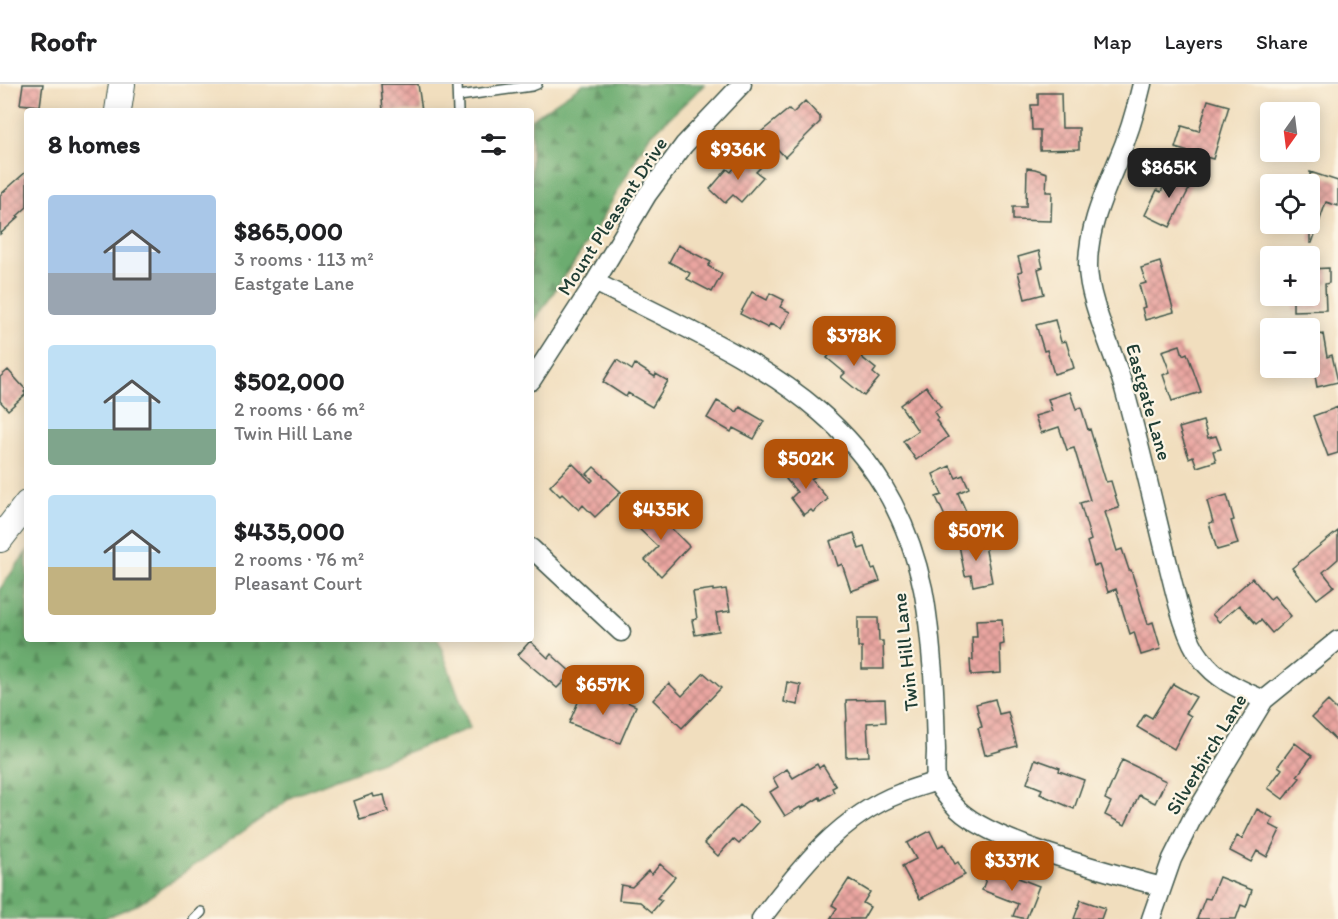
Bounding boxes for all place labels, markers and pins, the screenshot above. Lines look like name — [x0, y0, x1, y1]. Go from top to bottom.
pin: $936K — [696, 130, 780, 181]
pin: $865K — [1127, 148, 1211, 199]
pin: $378K — [812, 316, 896, 367]
pin: $502K — [764, 439, 848, 490]
pin: $435K — [619, 490, 703, 541]
pin: $507K — [934, 511, 1018, 562]
pin: $657K — [561, 665, 645, 716]
pin: $337K — [970, 841, 1054, 892]

